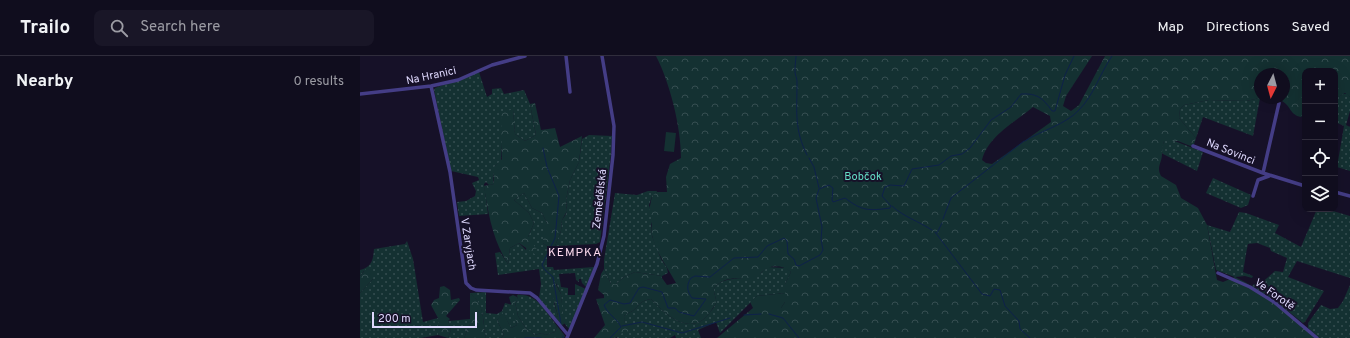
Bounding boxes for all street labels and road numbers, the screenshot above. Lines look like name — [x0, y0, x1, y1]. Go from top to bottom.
street label: Na Hranici — [405, 64, 458, 88]
street label: Na Sovinci — [1204, 136, 1257, 168]
street label: Zemědělská — [590, 168, 610, 230]
street label: V Zaryjach — [457, 217, 479, 271]
street label: Ve Forotě — [1252, 276, 1297, 314]

